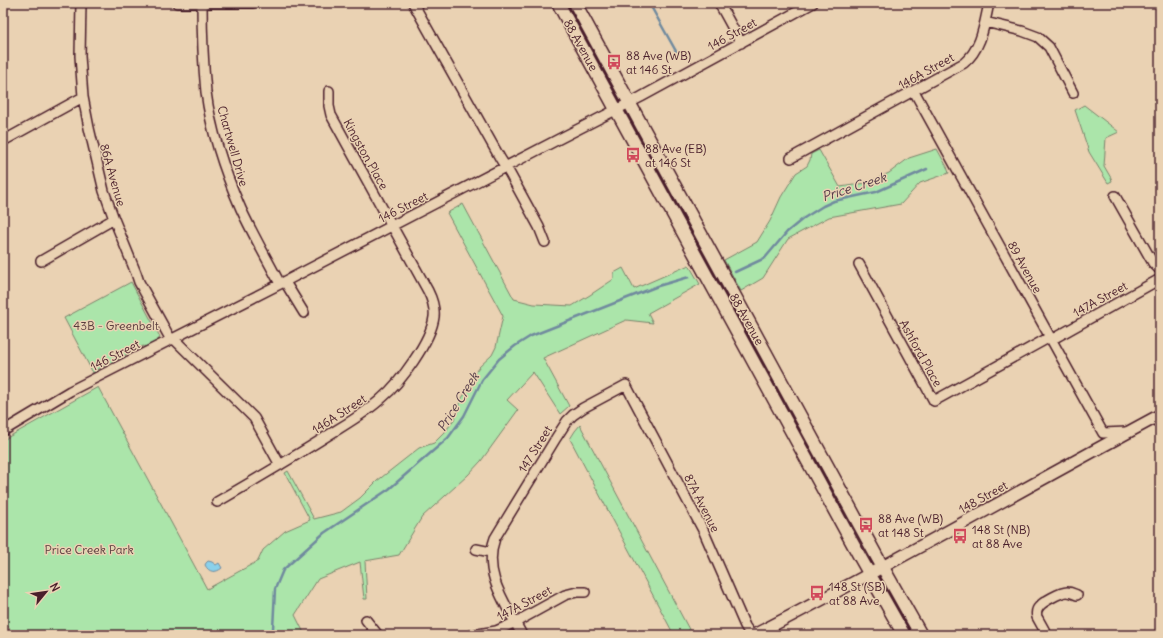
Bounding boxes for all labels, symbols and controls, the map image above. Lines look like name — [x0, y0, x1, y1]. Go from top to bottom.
street label: 146 Street — [705, 14, 759, 54]
street label: 88 Avenue — [561, 16, 601, 74]
place label: 88 Ave (WB) at 146 St — [626, 48, 692, 77]
street label: 146A Street — [896, 50, 956, 92]
bus stop icon: 88 Ave (WB) at 146 St — [605, 53, 623, 71]
street label: Chartwell Drive — [214, 104, 252, 188]
street label: Kingston Place — [340, 116, 392, 192]
place label: 88 Ave (EB) at 146 St — [645, 141, 707, 170]
street label: 86A Avenue — [97, 142, 129, 208]
bus stop icon: 88 Ave (EB) at 146 St — [624, 146, 642, 164]
water label: Price Creek — [820, 168, 890, 205]
street label: 146 Street — [376, 188, 430, 226]
street label: 89 Avenue — [1005, 238, 1045, 296]
street label: 147A Street — [1070, 278, 1130, 320]
street label: 88 Avenue — [727, 290, 767, 348]
street label: Ashford Place — [896, 317, 946, 389]
park label: 43B - Greenbelt — [73, 318, 159, 333]
street label: 146 Street — [88, 336, 142, 374]
water label: Price Creek — [433, 368, 484, 435]
street label: 146A Street — [309, 391, 369, 437]
street label: 147 Street — [515, 423, 555, 475]
street label: 87A Avenue — [681, 471, 723, 535]
street label: 148 Street — [956, 477, 1010, 517]
place label: 88 Ave (WB) at 148 St — [878, 511, 944, 540]
bus stop icon: 88 Ave (WB) at 148 St — [857, 516, 875, 534]
place label: 148 St (NB) at 88 Ave — [972, 522, 1030, 551]
bus stop icon: 148 St (NB) at 88 Ave — [951, 527, 969, 545]
park label: Price Creek Park — [44, 542, 134, 557]
north arrow — [26, 572, 66, 612]
place label: 148 St (SB) at 88 Ave — [829, 579, 886, 608]
text: N — [47, 580, 63, 594]
street label: 147A Street — [494, 582, 554, 624]
bus stop icon: 148 St (SB) at 88 Ave — [808, 584, 826, 602]

